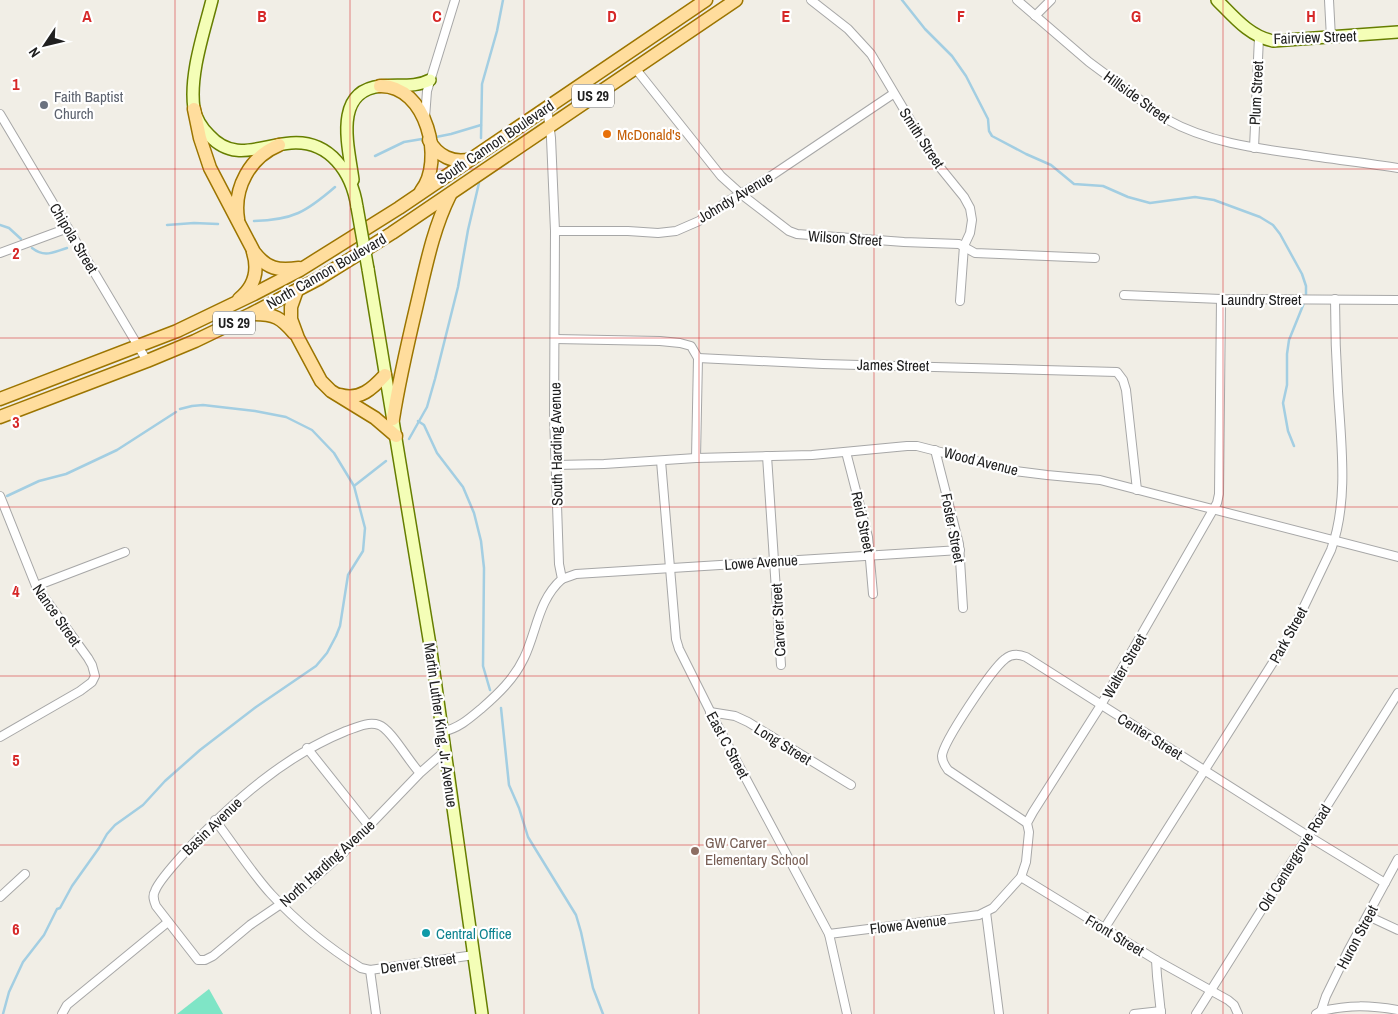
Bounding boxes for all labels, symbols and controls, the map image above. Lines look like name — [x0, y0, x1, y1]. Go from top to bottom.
text: A — [82, 5, 92, 27]
text: B — [257, 5, 267, 27]
text: C — [432, 5, 442, 27]
text: D — [607, 5, 617, 27]
text: E — [782, 5, 791, 27]
text: F — [957, 5, 965, 27]
text: G — [1131, 5, 1141, 27]
text: H — [1306, 5, 1316, 27]
north arrow — [20, 20, 70, 70]
street label: Fairview Street — [1273, 25, 1357, 49]
text: N — [25, 44, 44, 61]
street label: Plum Street — [1244, 60, 1268, 126]
street label: Hillside Street — [1100, 66, 1175, 129]
text: 1 — [12, 73, 20, 95]
road number: US 29 — [572, 84, 614, 108]
place label: Faith Baptist Church — [54, 86, 124, 124]
street label: South Cannon Boulevard — [432, 95, 558, 189]
marker: Faith Baptist Church — [38, 99, 50, 111]
street label: Smith Street — [895, 104, 950, 173]
place label: McDonald's — [617, 124, 681, 145]
marker: McDonald's — [601, 128, 613, 140]
street label: Johndy Avenue — [694, 166, 777, 228]
street label: Chipola Street — [45, 199, 104, 278]
street label: Wilson Street — [807, 225, 883, 251]
street label: North Cannon Boulevard — [262, 228, 390, 314]
text: 2 — [12, 242, 20, 264]
street label: Laundry Street — [1221, 289, 1302, 310]
road number: US 29 — [213, 312, 255, 334]
street label: James Street — [857, 354, 930, 376]
street label: South Harding Avenue — [544, 382, 568, 506]
text: 3 — [12, 411, 20, 433]
street label: Wood Avenue — [942, 442, 1021, 480]
street label: Reid Street — [846, 489, 880, 555]
street label: Foster Street — [936, 491, 970, 565]
street label: Lowe Avenue — [724, 549, 799, 575]
text: 4 — [12, 580, 20, 602]
street label: Nance Street — [28, 580, 87, 651]
street label: Carver Street — [766, 582, 790, 657]
street label: Park Street — [1264, 602, 1312, 667]
street label: Walter Street — [1097, 629, 1151, 702]
street label: Martin Luther King, Jr. Avenue — [419, 641, 463, 809]
street label: East C Street — [702, 708, 755, 783]
street label: Center Street — [1113, 708, 1187, 765]
street label: Long Street — [750, 718, 816, 770]
text: 5 — [12, 749, 20, 771]
street label: Basin Avenue — [177, 792, 247, 860]
street label: Old Centergrove Road — [1252, 800, 1336, 916]
street label: North Harding Avenue — [275, 814, 379, 911]
place label: GW Carver Elementary School — [705, 832, 808, 870]
marker: GW Carver Elementary School — [689, 845, 701, 857]
street label: Huron Street — [1331, 901, 1383, 973]
street label: Flowe Avenue — [868, 909, 948, 939]
street label: Front Street — [1082, 909, 1149, 961]
text: 6 — [12, 918, 20, 940]
place label: Central Office — [436, 923, 512, 944]
marker: Central Office — [420, 927, 432, 939]
street label: Denver Street — [379, 947, 458, 979]

